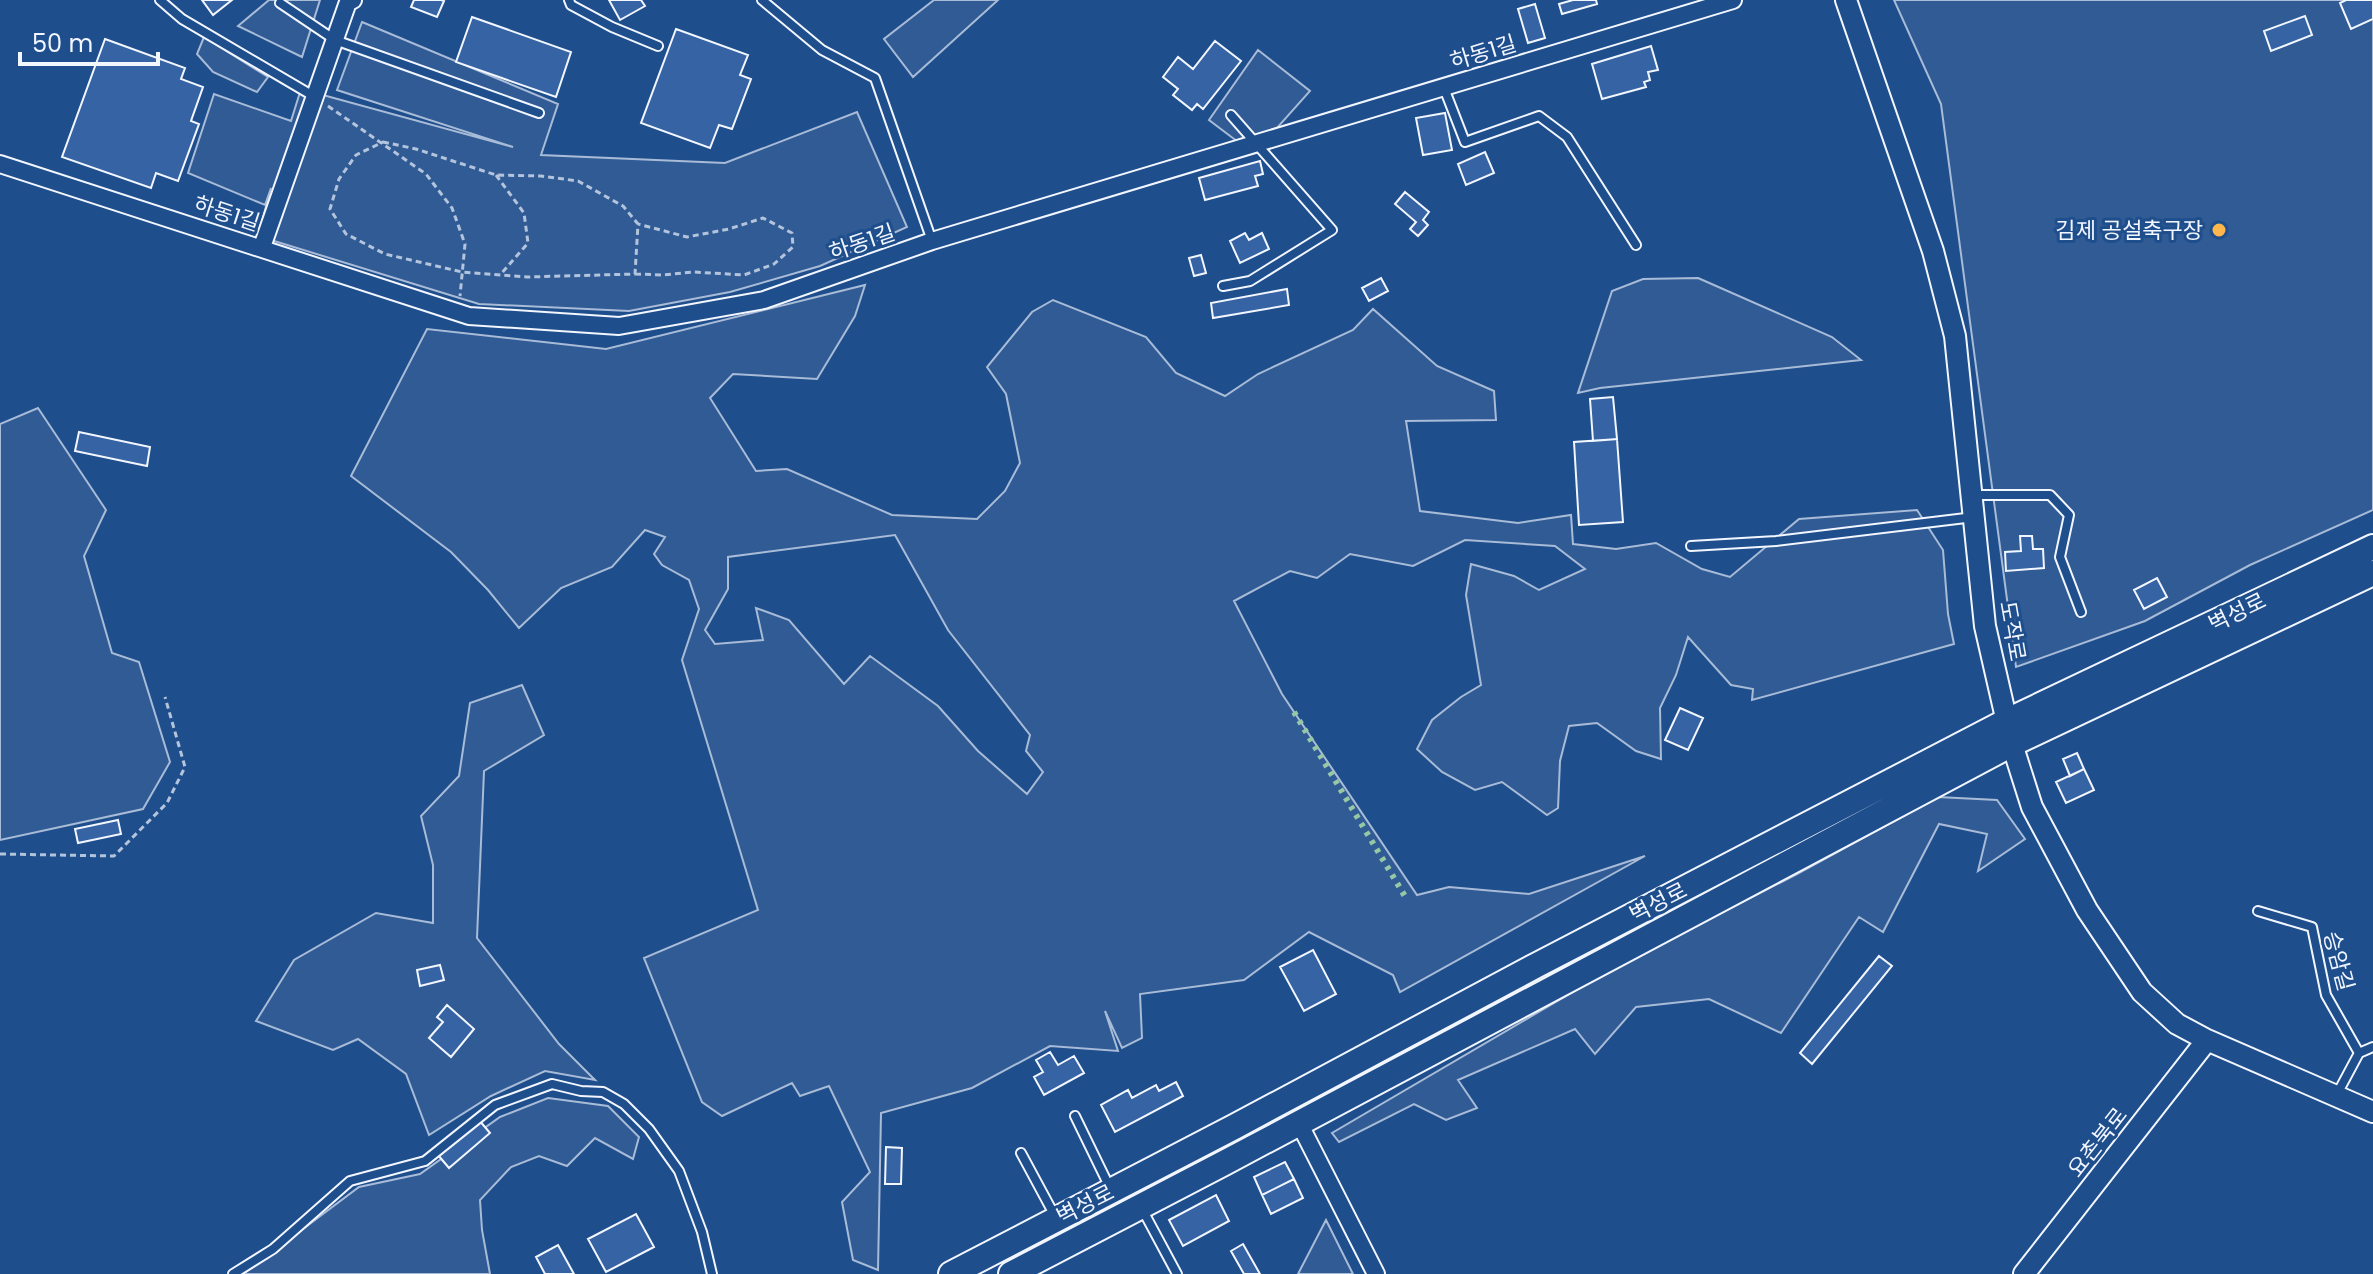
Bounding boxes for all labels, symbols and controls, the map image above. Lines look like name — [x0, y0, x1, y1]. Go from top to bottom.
scale bar — [20, 16, 158, 66]
text: 50 m — [32, 27, 93, 60]
street label: 하동1길 — [1446, 28, 1520, 77]
street label: 하동1길 — [190, 188, 264, 239]
place label: 김제 공설축구장 — [2055, 215, 2203, 246]
street label: 하동1길 — [825, 217, 899, 268]
marker: 김제 공설축구장 — [2210, 221, 2228, 239]
street label: 벽성로 — [2203, 585, 2271, 640]
street label: 도작로 — [1992, 598, 2033, 664]
street label: 벽성로 — [1624, 875, 1692, 930]
street label: 승암길 — [2316, 928, 2361, 994]
street label: 요촌북로 — [2060, 1101, 2135, 1184]
street label: 벽성로 — [1051, 1177, 1119, 1232]

